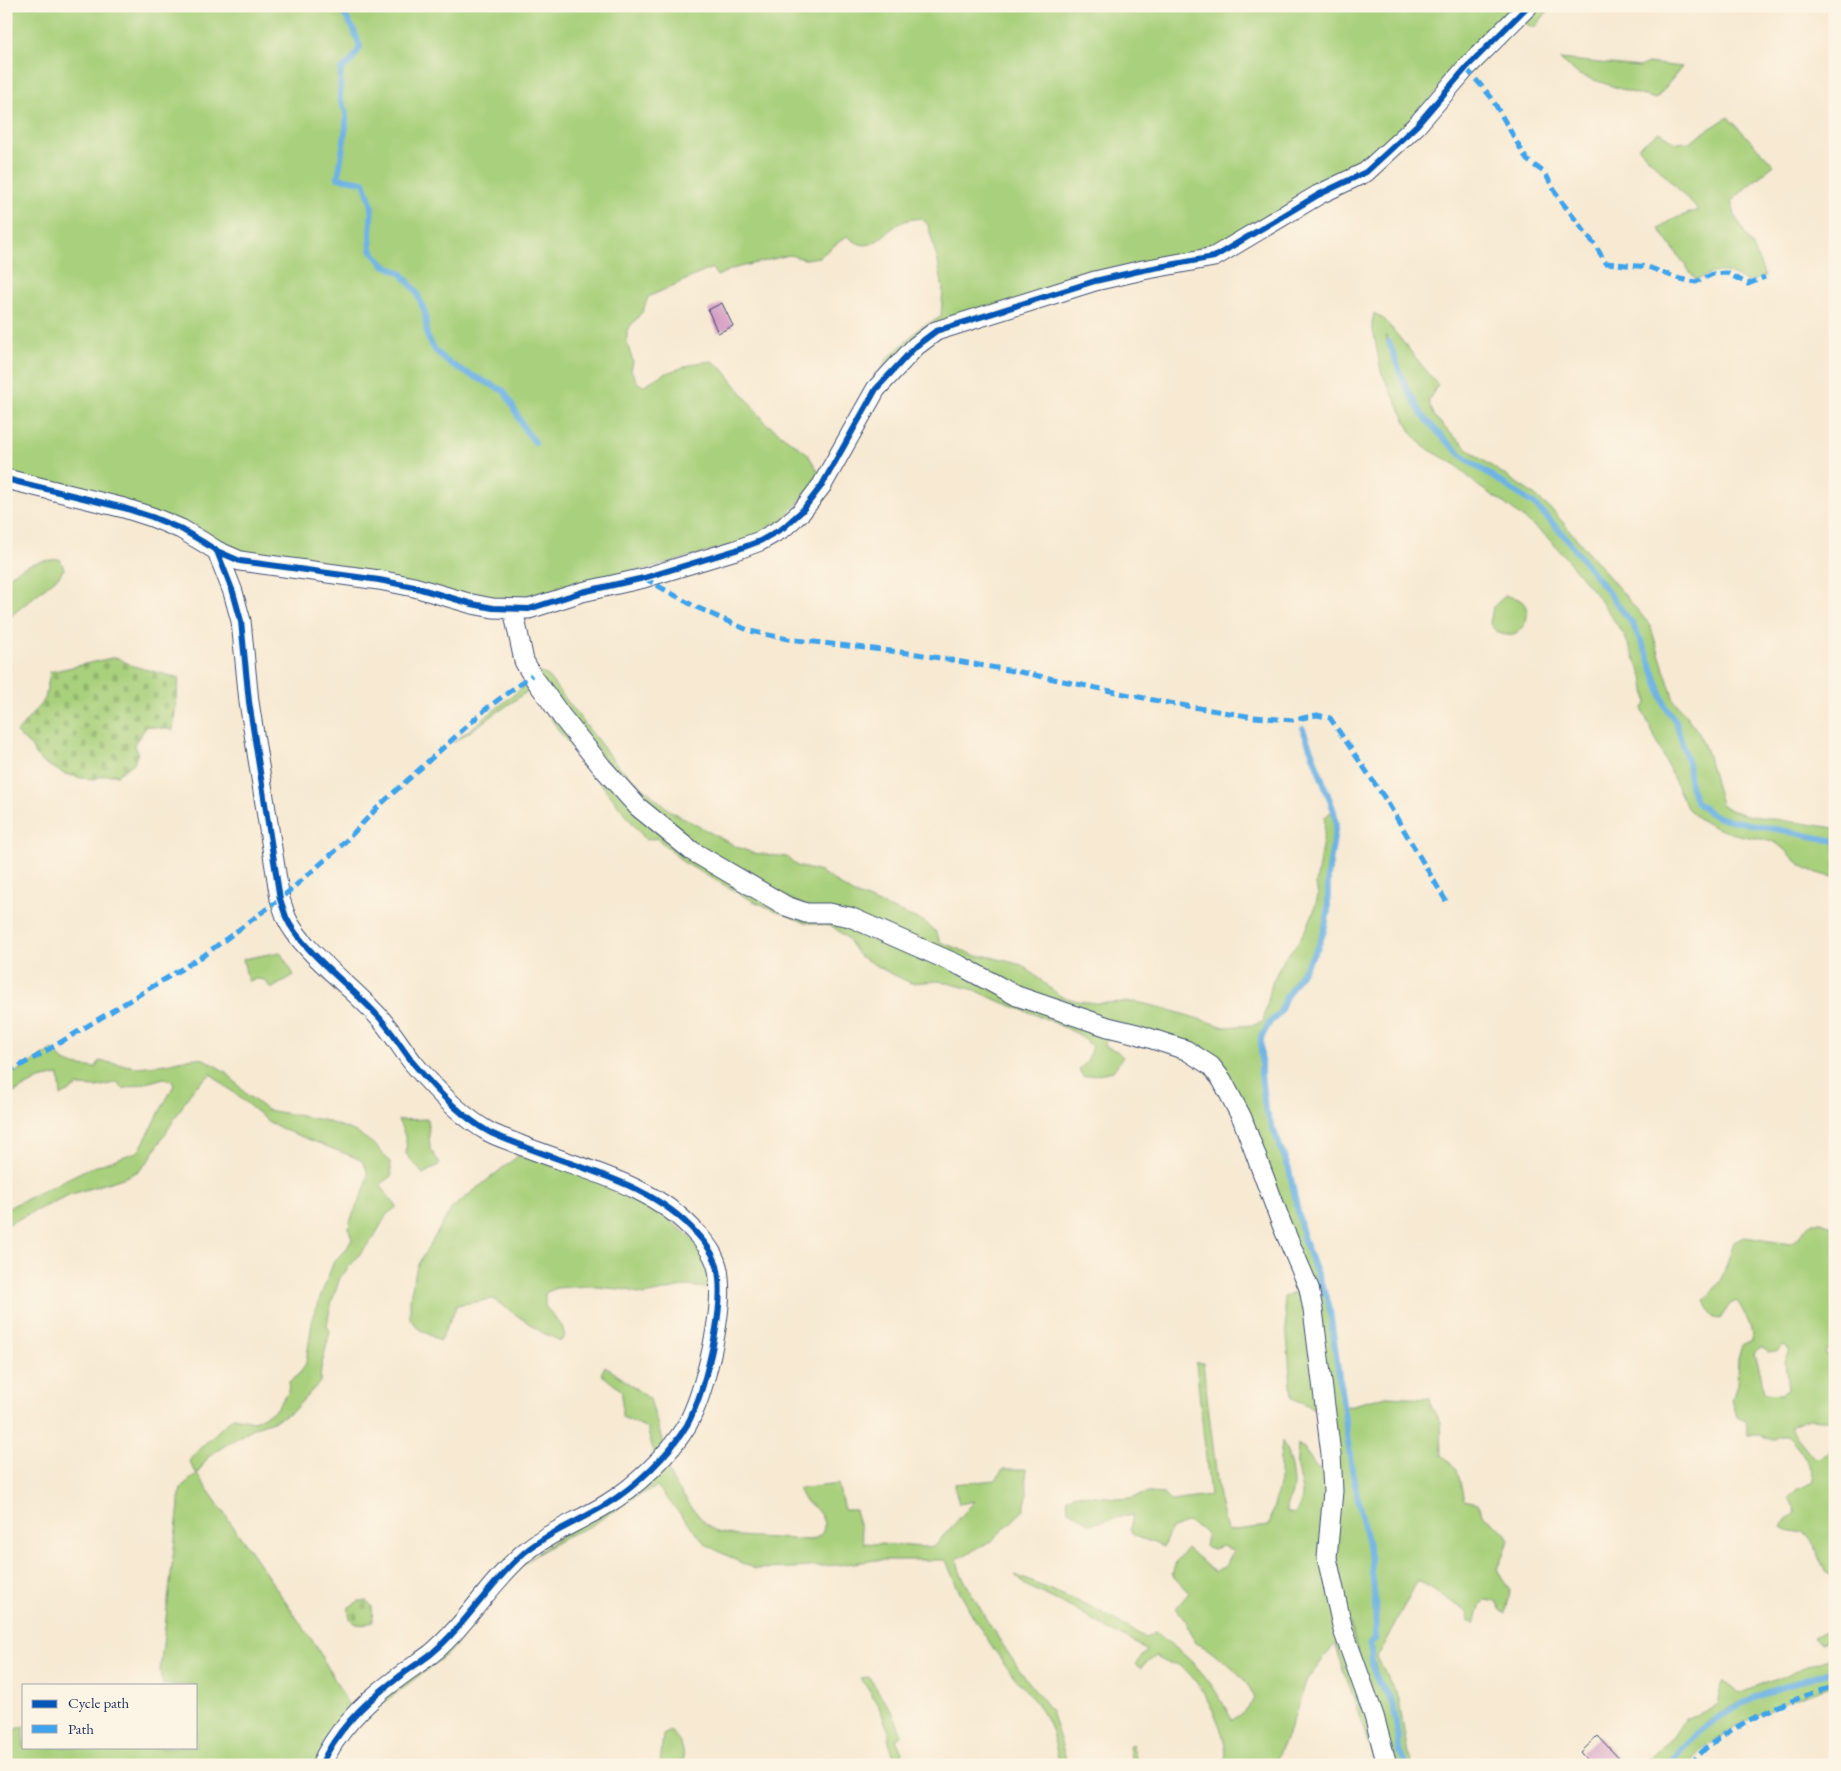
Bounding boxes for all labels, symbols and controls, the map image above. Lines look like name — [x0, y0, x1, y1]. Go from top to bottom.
legend — [22, 1684, 198, 1748]
text: Cycle path — [68, 1693, 130, 1712]
text: Path — [68, 1719, 94, 1738]

